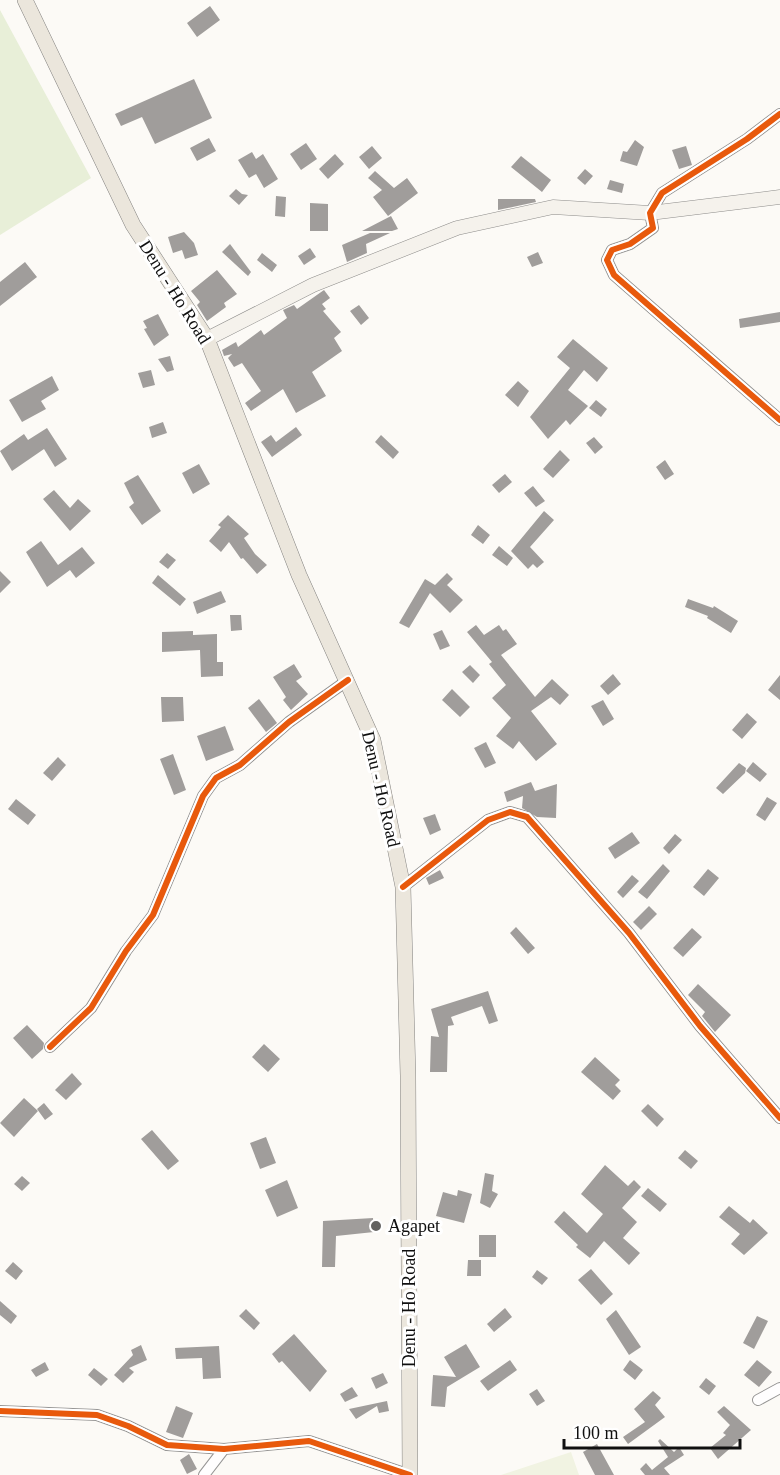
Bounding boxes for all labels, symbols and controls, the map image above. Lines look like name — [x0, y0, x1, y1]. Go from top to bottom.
street label: Denu - Ho Road — [135, 236, 215, 348]
street label: Denu - Ho Road — [358, 729, 404, 849]
place label: Agapet — [388, 1216, 440, 1236]
marker: Agapet — [369, 1219, 383, 1233]
street label: Denu - Ho Road — [399, 1249, 419, 1367]
scale bar — [564, 1412, 740, 1450]
text: 100 m — [573, 1423, 619, 1443]

